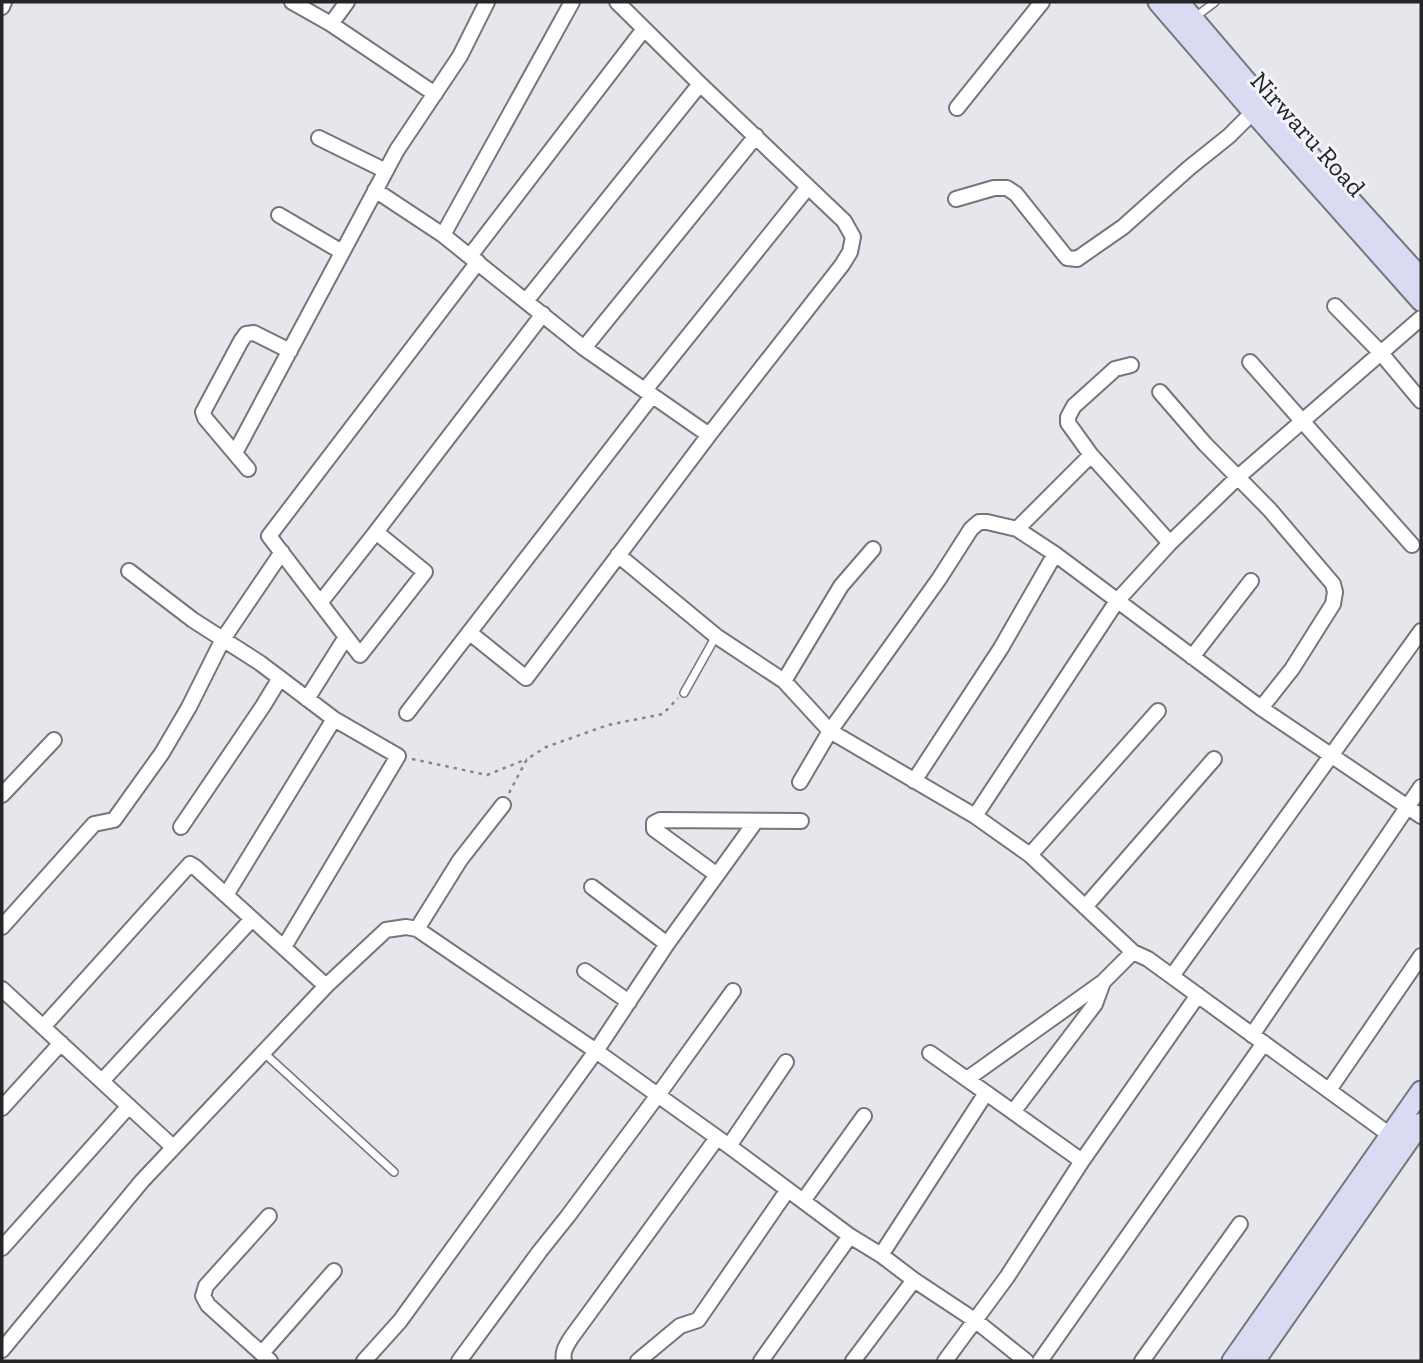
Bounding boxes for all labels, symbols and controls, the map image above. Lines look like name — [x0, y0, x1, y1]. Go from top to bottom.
street label: Nirwaru Road — [1244, 65, 1372, 203]

